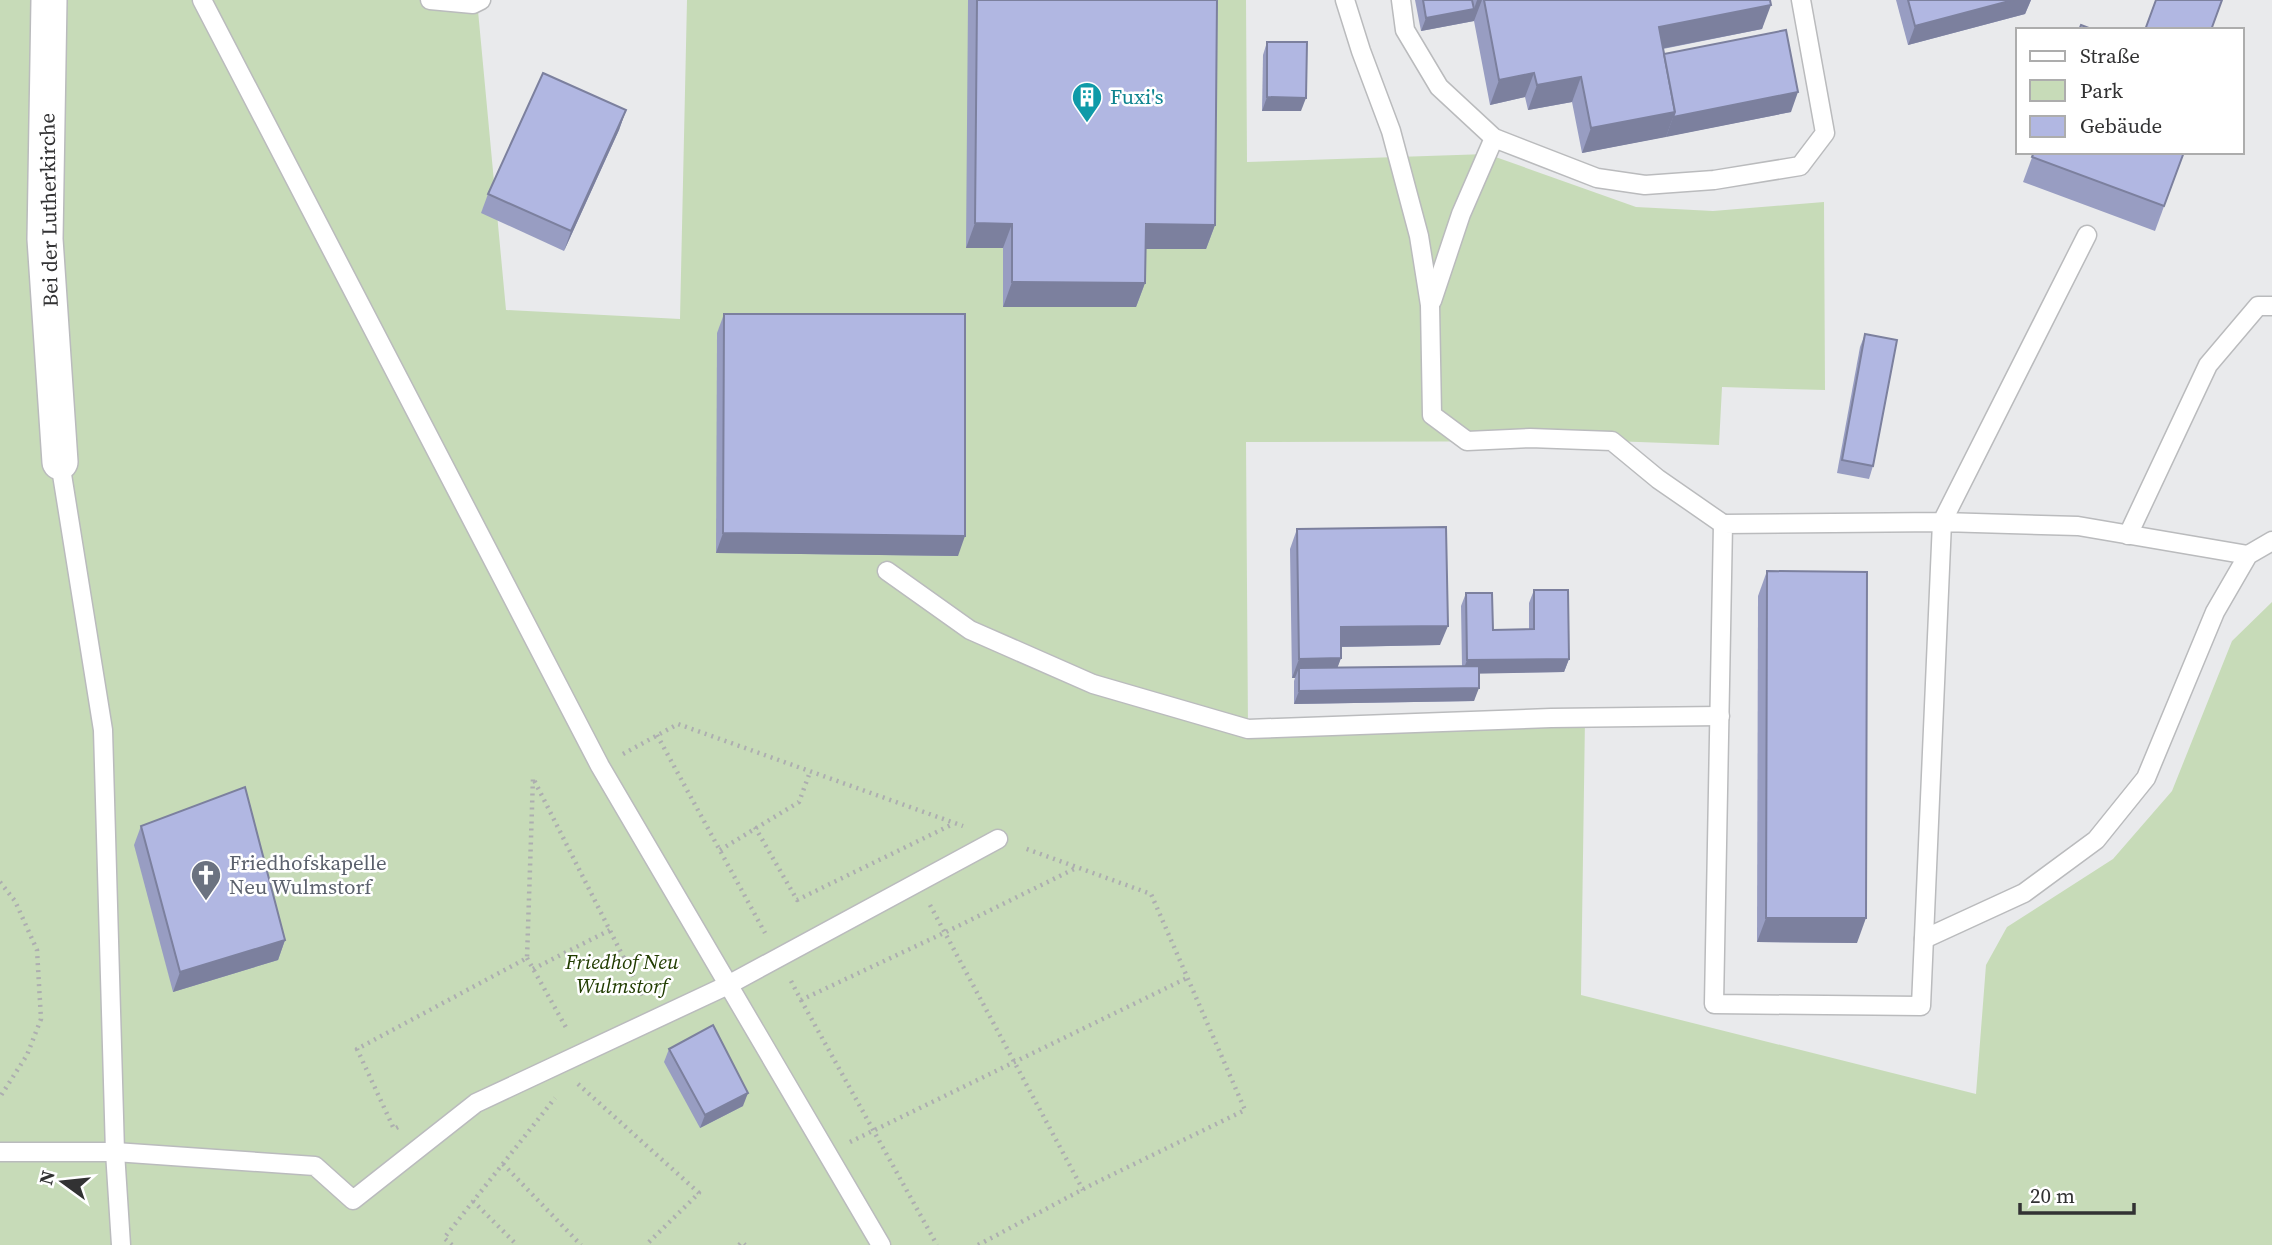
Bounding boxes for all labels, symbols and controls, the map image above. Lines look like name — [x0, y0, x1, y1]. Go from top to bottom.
legend — [2016, 28, 2244, 154]
text: Straße — [2080, 41, 2140, 70]
text: Park — [2080, 76, 2124, 105]
building icon: Fuxi's — [1070, 80, 1104, 124]
place label: Fuxi's — [1110, 82, 1164, 111]
text: Gebäude — [2080, 111, 2162, 140]
street label: Bei der Lutherkirche — [32, 113, 65, 307]
place label: Friedhofskapelle Neu Wulmstorf — [229, 848, 387, 901]
church icon: Friedhofskapelle Neu Wulmstorf — [189, 858, 223, 902]
park label: Friedhof Neu Wulmstorf — [564, 947, 679, 1000]
north arrow — [28, 1147, 98, 1217]
text: N — [32, 1167, 61, 1188]
scale bar — [2020, 1172, 2134, 1216]
text: 20 m — [2030, 1181, 2075, 1210]

